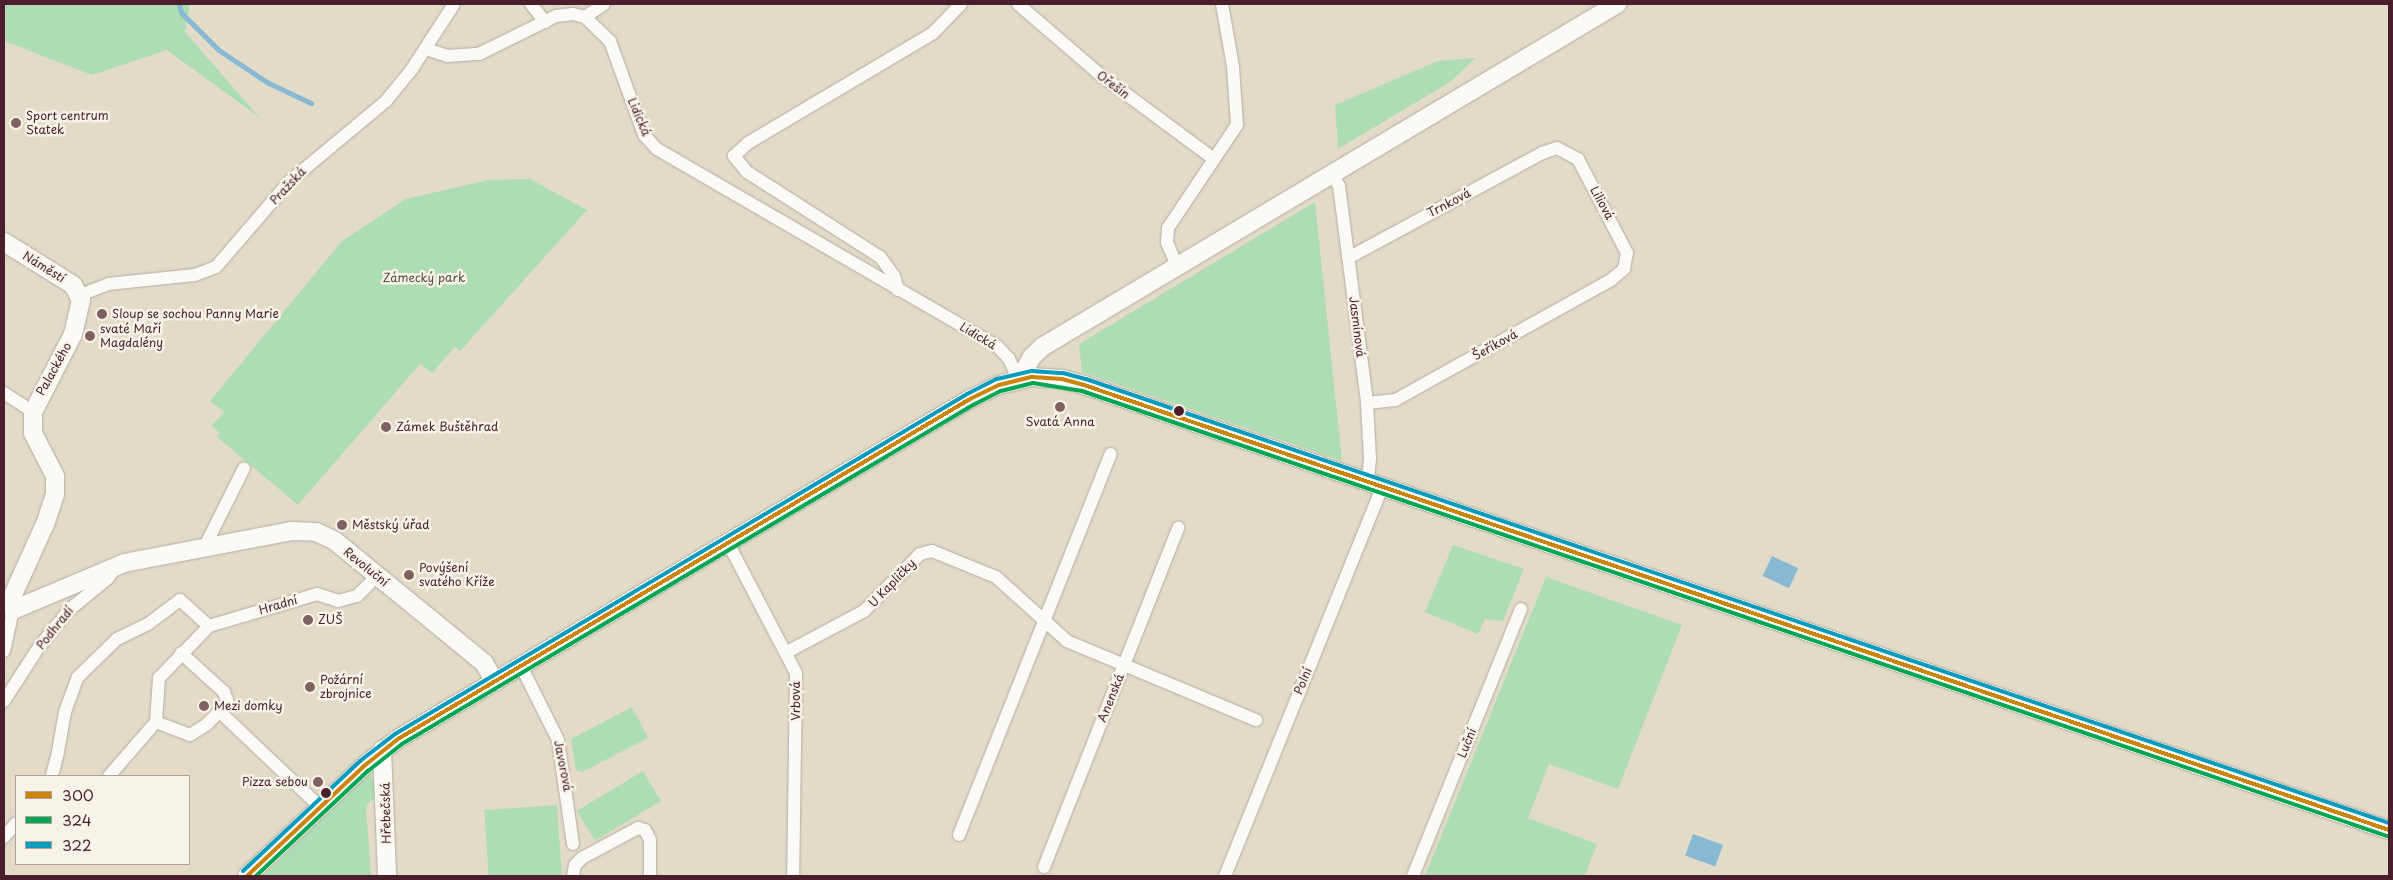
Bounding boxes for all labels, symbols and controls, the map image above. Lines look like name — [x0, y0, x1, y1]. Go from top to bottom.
street label: Ořešín — [1094, 68, 1132, 102]
street label: Lidická — [625, 96, 653, 138]
place label: Sport centrum Statek — [26, 109, 109, 137]
marker: Sport centrum Statek — [10, 117, 22, 129]
street label: Pražská — [267, 165, 309, 207]
street label: Liliová — [1587, 184, 1617, 222]
street label: Trnková — [1425, 186, 1473, 220]
street label: Náměstí — [20, 248, 68, 286]
park label: Zámecký park — [382, 271, 466, 285]
street label: Jasmínová — [1346, 296, 1368, 358]
place label: Sloup se sochou Panny Marie — [112, 307, 278, 321]
marker: Sloup se sochou Panny Marie — [96, 308, 108, 320]
street label: Lidická — [957, 319, 999, 353]
place label: svaté Maří Magdalény — [100, 322, 163, 350]
street label: Šeříková — [1470, 327, 1520, 363]
marker: svaté Maří Magdalény — [84, 330, 96, 342]
street label: Palackého — [33, 340, 75, 398]
marker: Svatá Anna — [1054, 401, 1066, 413]
unlabelled marker — [1174, 406, 1184, 416]
place label: Svatá Anna — [1026, 415, 1094, 429]
place label: Zámek Buštěhrad — [396, 420, 499, 434]
marker: Zámek Buštěhrad — [380, 421, 392, 433]
place label: Městský úřad — [352, 518, 431, 532]
marker: Městský úřad — [336, 519, 348, 531]
street label: Revoluční — [341, 544, 391, 590]
street label: U Kapličky — [865, 556, 919, 610]
place label: Povýšení svatého Kříže — [419, 561, 495, 589]
marker: Povýšení svatého Kříže — [403, 569, 415, 581]
street label: Hradní — [257, 593, 299, 617]
street label: Podhradí — [33, 604, 77, 652]
place label: ZUŠ — [318, 613, 343, 627]
marker: ZUŠ — [302, 614, 314, 626]
street label: Polní — [1291, 665, 1315, 697]
street label: Anenská — [1095, 672, 1127, 724]
place label: Požární zbrojnice — [320, 673, 372, 701]
marker: Požární zbrojnice — [304, 681, 316, 693]
street label: Vrbová — [789, 681, 803, 721]
place label: Mezi domky — [214, 699, 283, 713]
marker: Mezi domky — [198, 700, 210, 712]
street label: Luční — [1455, 726, 1479, 760]
street label: Javorová — [551, 739, 575, 793]
legend — [15, 775, 190, 865]
place label: Pizza sebou — [242, 775, 308, 789]
marker: Pizza sebou — [312, 776, 324, 788]
street label: Hřebečská — [378, 782, 394, 844]
text: 300 — [62, 783, 94, 806]
unlabelled marker — [321, 788, 331, 798]
text: 324 — [62, 808, 92, 831]
text: 322 — [62, 833, 92, 856]

